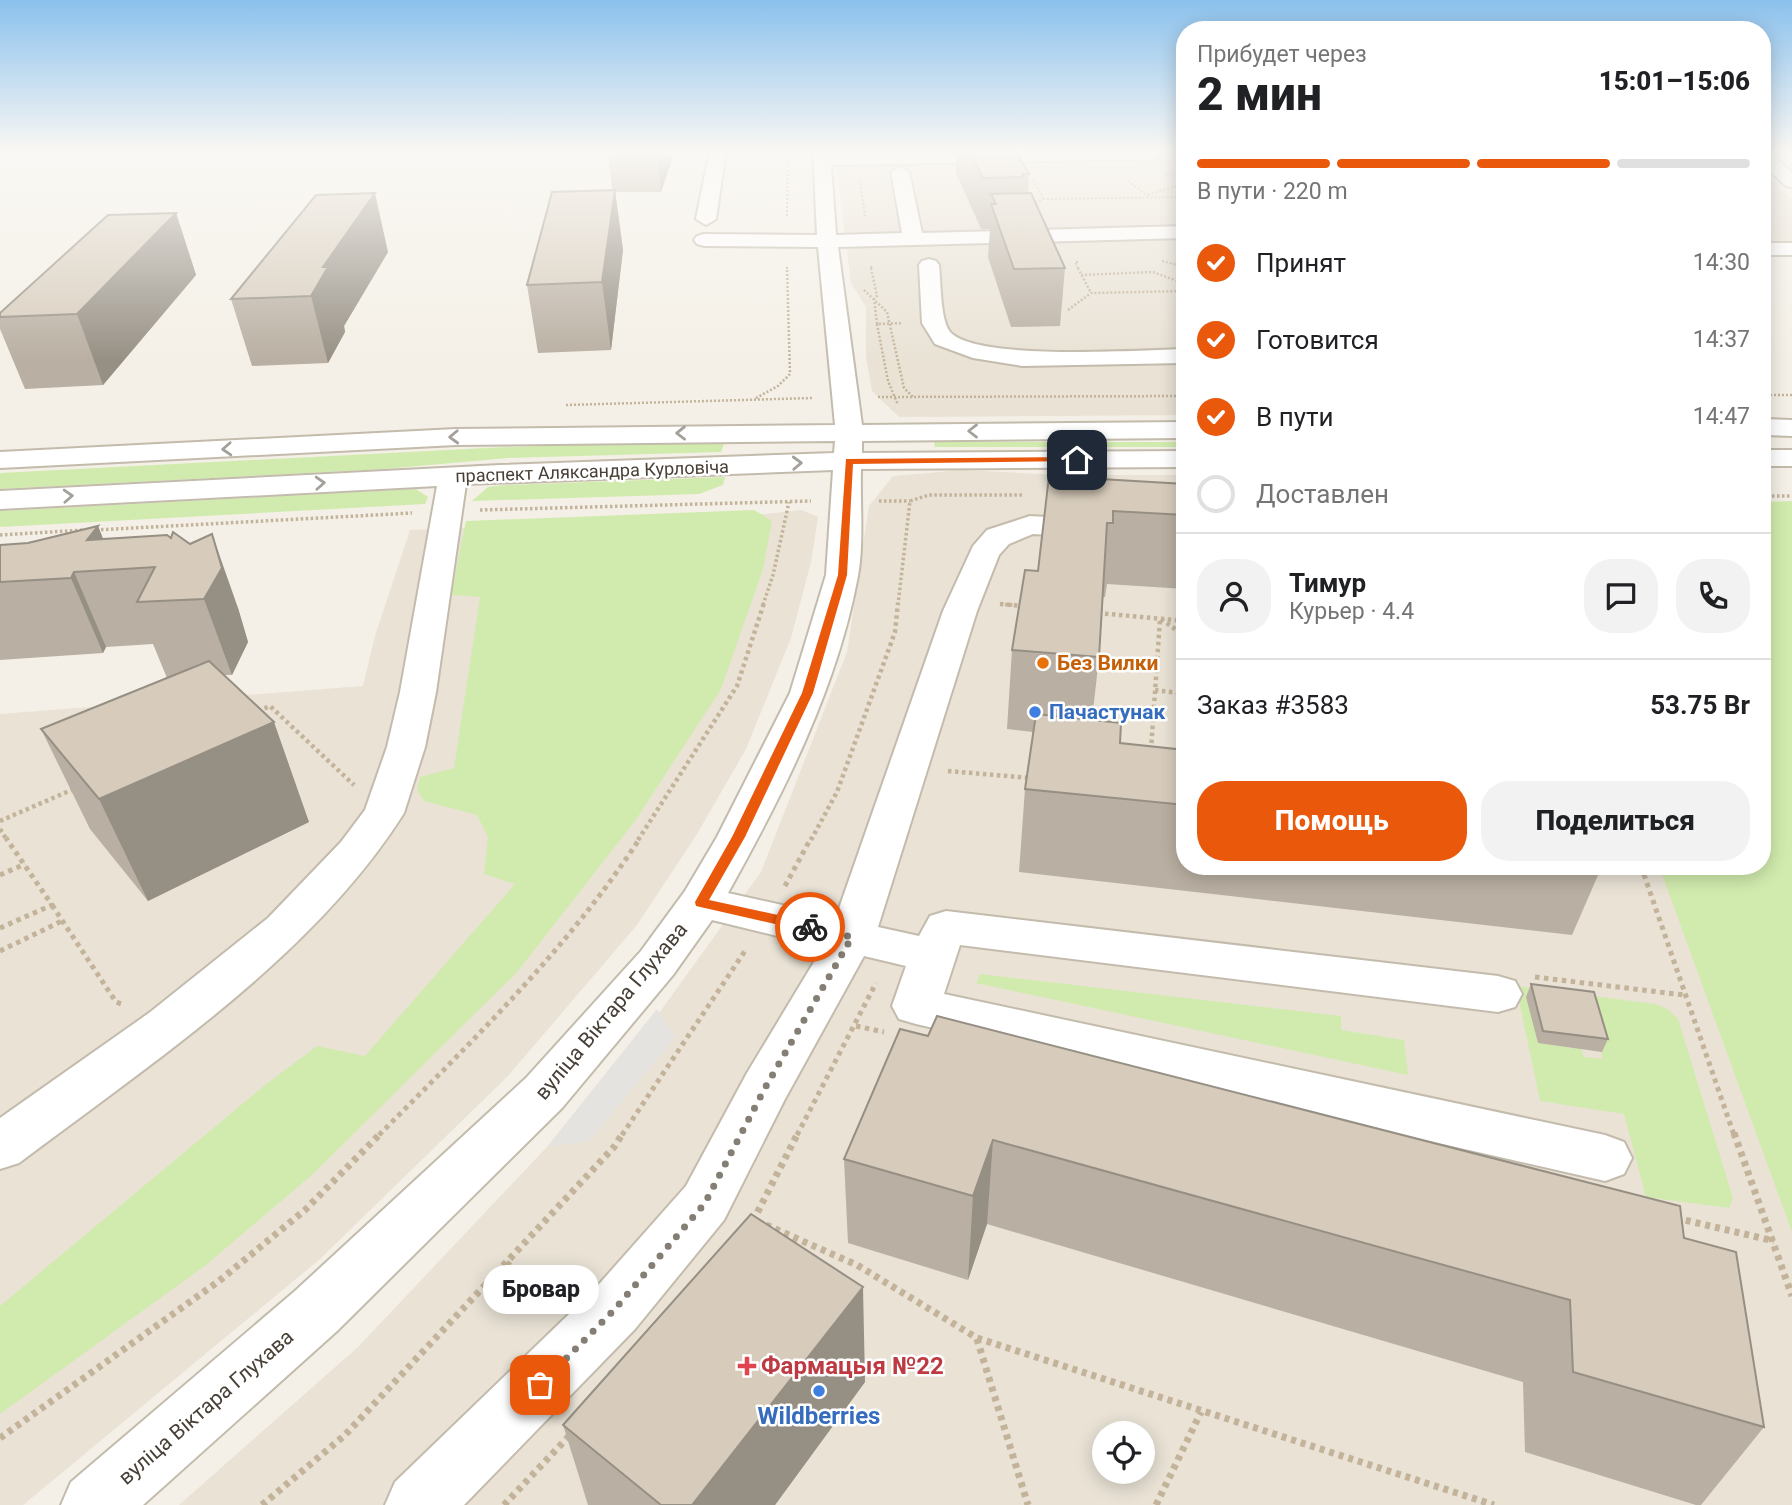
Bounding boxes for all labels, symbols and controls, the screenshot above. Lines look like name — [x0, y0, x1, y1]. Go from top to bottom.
text: Прибудет через — [1197, 41, 1367, 68]
text: 15:01–15:06 — [1599, 66, 1750, 96]
text: 2 мин — [1197, 67, 1322, 121]
text: В пути · 220 m — [1197, 178, 1348, 205]
icon: check — [1197, 244, 1235, 282]
text: Принят — [1256, 248, 1346, 278]
text: 14:30 — [1693, 249, 1750, 276]
icon: check — [1197, 321, 1235, 359]
text: Готовится — [1256, 325, 1379, 355]
text: 14:37 — [1693, 326, 1750, 353]
icon: check — [1197, 398, 1235, 436]
text: В пути — [1256, 402, 1333, 432]
text: 14:47 — [1693, 403, 1750, 430]
one-way arrow — [967, 423, 977, 439]
one-way arrow — [676, 426, 687, 441]
one-way arrow — [448, 429, 459, 444]
pin — [1047, 430, 1107, 490]
one-way arrow — [221, 441, 232, 456]
icon: home — [1058, 441, 1096, 479]
street label: праспект Аляксандра Курловіча — [455, 456, 729, 486]
one-way arrow — [792, 456, 803, 471]
one-way arrow — [315, 476, 326, 491]
text: Доставлен — [1256, 479, 1389, 509]
one-way arrow — [63, 489, 74, 504]
button: person — [1197, 559, 1271, 633]
button: chat — [1584, 559, 1658, 633]
button: phone — [1676, 559, 1750, 633]
text: Тимур — [1289, 568, 1366, 598]
text: Курьер · 4.4 — [1289, 598, 1414, 625]
place label: Без Вилки — [1057, 651, 1158, 675]
marker: Без Вилки — [1035, 655, 1051, 671]
text: Заказ #3583 — [1197, 690, 1349, 720]
text: 53.75 Br — [1650, 690, 1750, 720]
place label: Пачастунак — [1049, 700, 1165, 724]
marker: Пачастунак — [1027, 704, 1043, 720]
button: Помощь — [1197, 781, 1467, 861]
button: Поделиться — [1481, 781, 1750, 861]
courier — [775, 892, 845, 962]
icon: bike — [791, 908, 829, 946]
street label: вуліца Віктара Глухава — [530, 918, 692, 1104]
callout: Бровар — [482, 1266, 598, 1315]
text: Бровар — [502, 1276, 580, 1303]
street label: вуліца Віктара Глухава — [114, 1325, 298, 1489]
place label: Фармацыя №22 — [761, 1352, 944, 1380]
pin — [510, 1355, 570, 1415]
marker: Фармацыя №22 — [739, 1358, 755, 1374]
icon: bag — [521, 1366, 559, 1404]
marker: Wildberries — [811, 1383, 827, 1399]
place label: Wildberries — [758, 1402, 880, 1430]
map controls — [1092, 1421, 1155, 1484]
button: locate — [1092, 1421, 1155, 1484]

